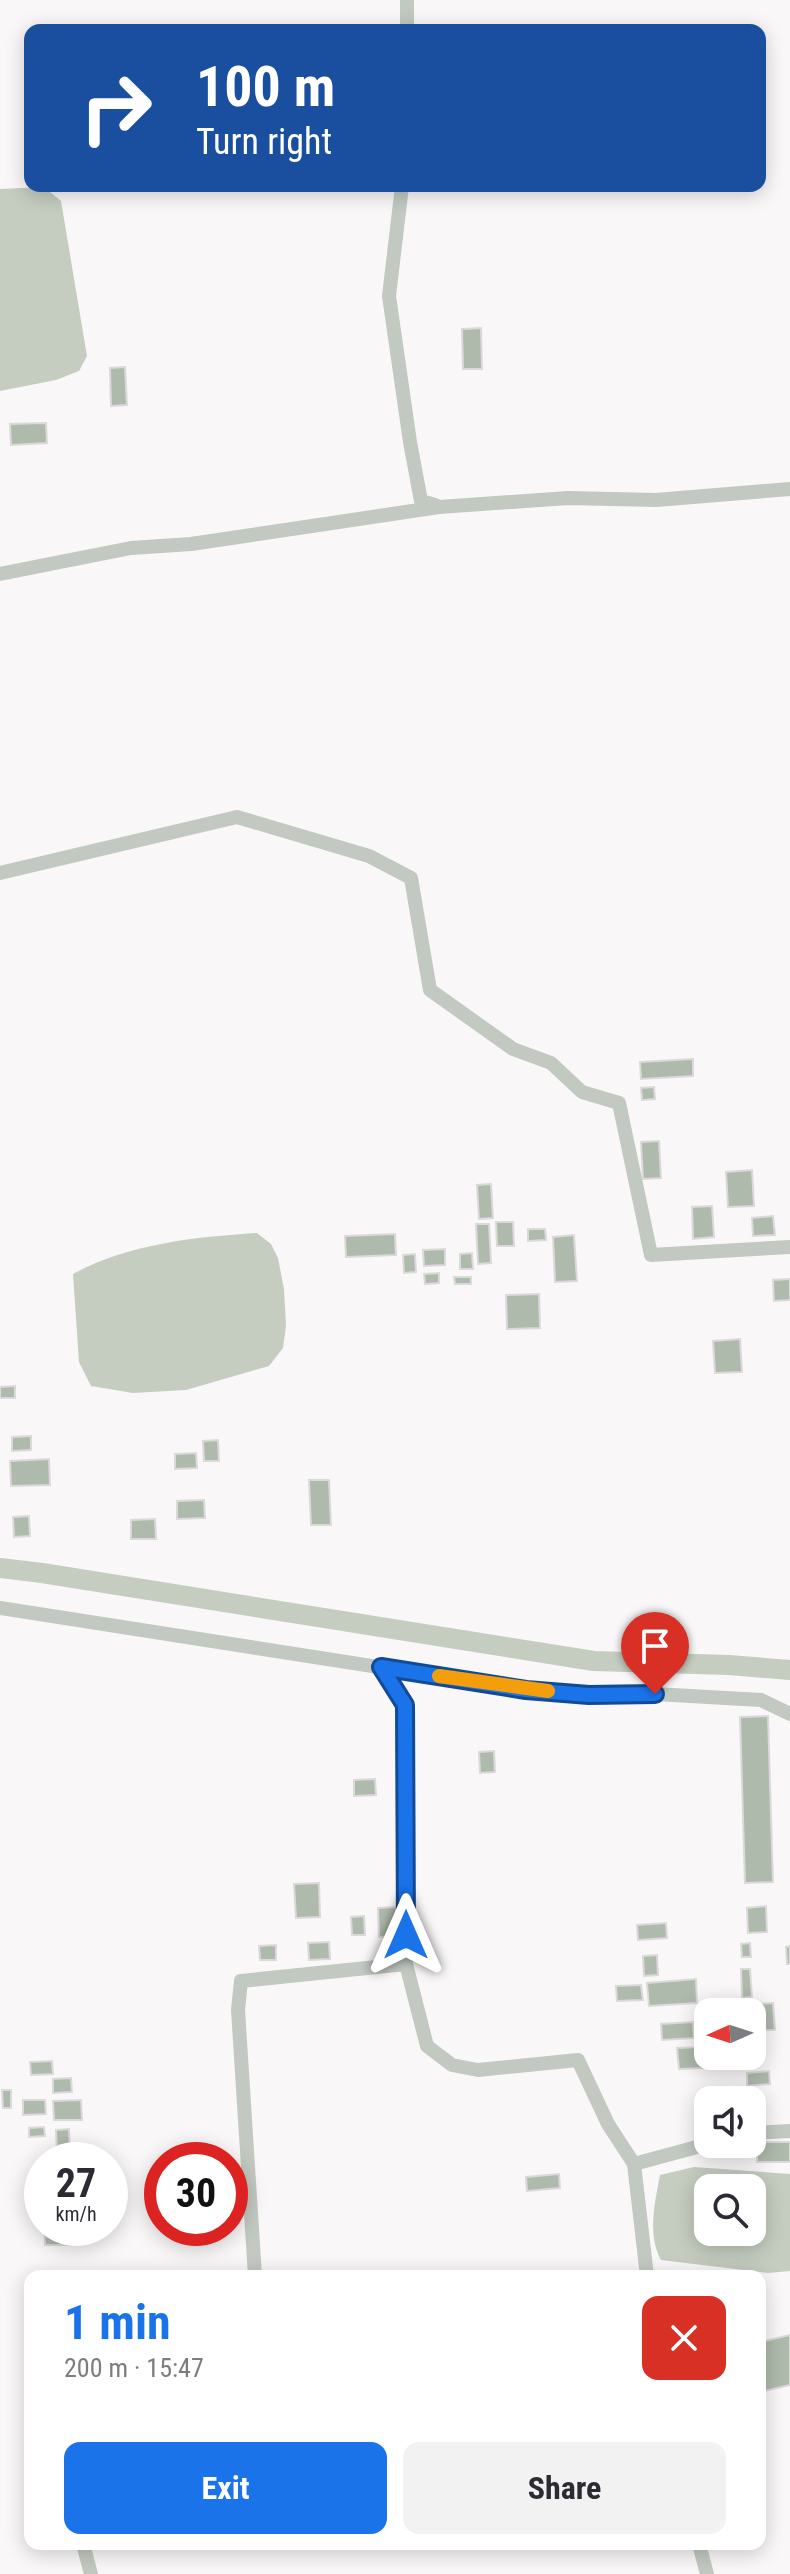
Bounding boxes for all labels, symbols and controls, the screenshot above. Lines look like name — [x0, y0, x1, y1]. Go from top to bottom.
text: 100 m — [196, 54, 335, 120]
icon: right — [64, 56, 168, 160]
text: Turn right — [196, 121, 332, 163]
pin — [621, 1612, 689, 1694]
icon: arrive — [633, 1624, 677, 1668]
position arrow — [364, 1893, 448, 1977]
north arrow — [694, 1998, 766, 2070]
map controls — [694, 1998, 766, 2246]
button: sound — [694, 2086, 766, 2158]
speed limit sign: 30 — [144, 2142, 248, 2246]
text: 27 — [56, 2160, 96, 2207]
button: search — [694, 2174, 766, 2246]
text: km/h — [55, 2202, 97, 2226]
text: 1 min — [64, 2294, 171, 2351]
button: close — [642, 2296, 726, 2380]
text: 200 m · 15:47 — [64, 2353, 204, 2383]
button: Exit — [64, 2442, 387, 2534]
button: Share — [403, 2442, 726, 2534]

